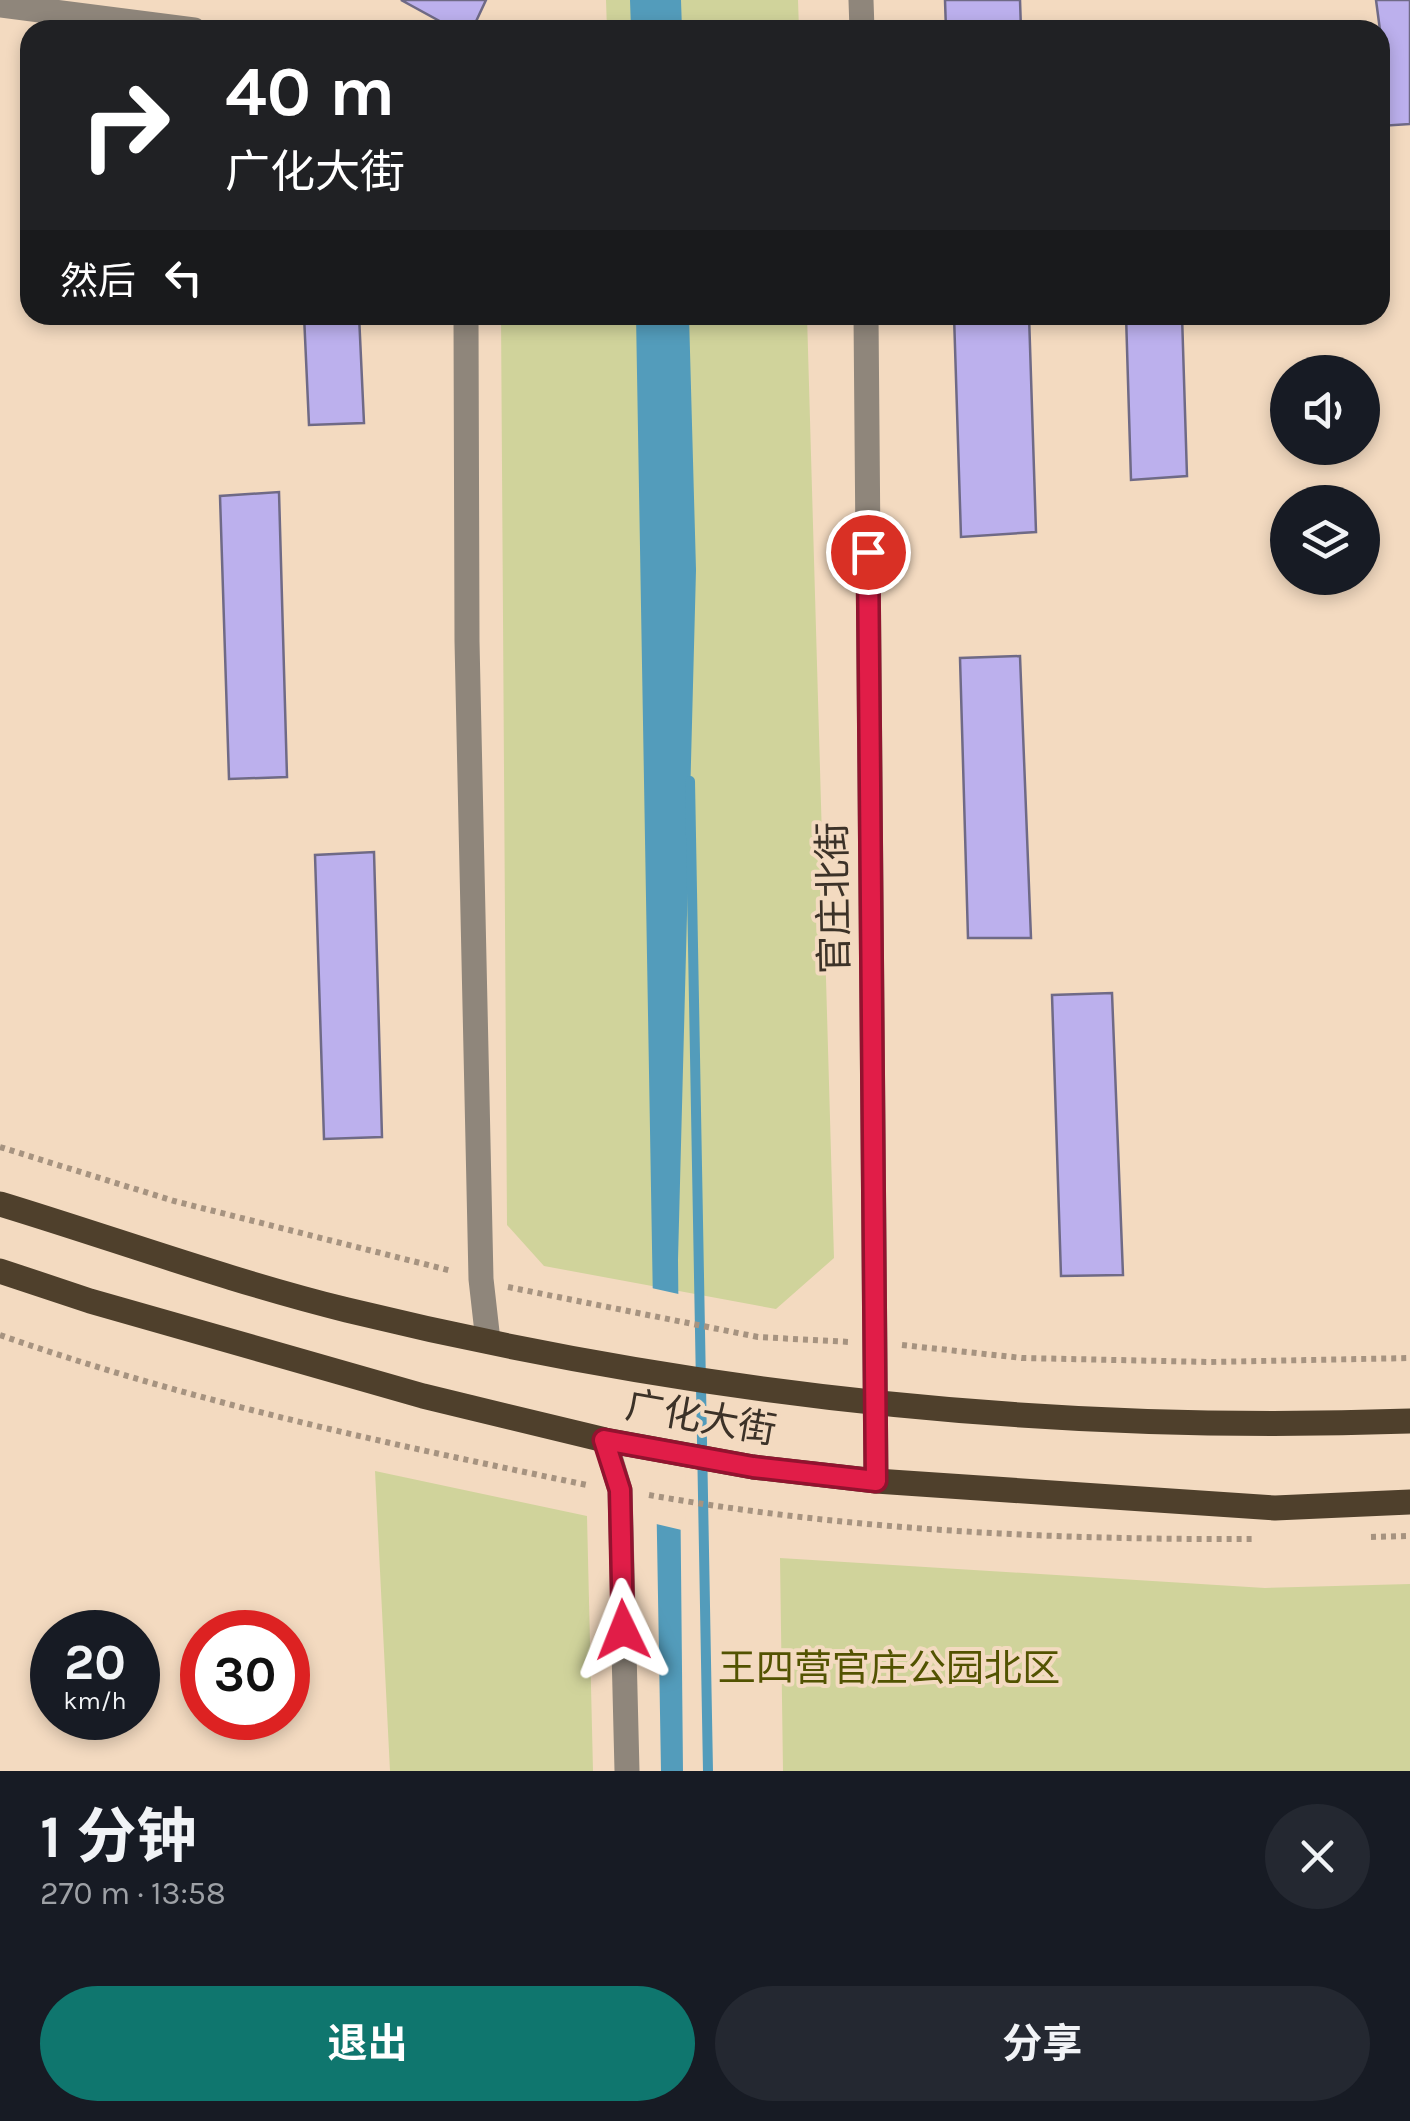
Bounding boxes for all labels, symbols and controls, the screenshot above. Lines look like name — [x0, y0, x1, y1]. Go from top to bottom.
text: 40 m — [225, 51, 395, 133]
icon: right — [60, 60, 190, 190]
text: 广化大街 — [225, 146, 405, 198]
icon: left — [156, 250, 211, 305]
text: 然后 — [60, 259, 136, 304]
map controls — [1270, 355, 1380, 595]
button: sound — [1270, 355, 1380, 465]
button: layers — [1270, 485, 1380, 595]
pin — [826, 510, 911, 595]
icon: arrive — [841, 525, 896, 580]
street label: 官庄北街 — [810, 822, 858, 974]
street label: 广化大街 — [622, 1383, 780, 1453]
position arrow — [571, 1578, 675, 1682]
speed limit sign: 30 — [180, 1610, 310, 1740]
text: 20 — [64, 1633, 126, 1692]
park label: 王四营官庄公园北区 — [718, 1646, 1060, 1691]
text: km/h — [63, 1686, 127, 1715]
text: 1 分钟 — [40, 1802, 197, 1872]
button: close — [1265, 1804, 1370, 1909]
text: 270 m · 13:58 — [40, 1875, 226, 1912]
button: 退出 — [40, 1986, 695, 2101]
button: 分享 — [715, 1986, 1370, 2101]

